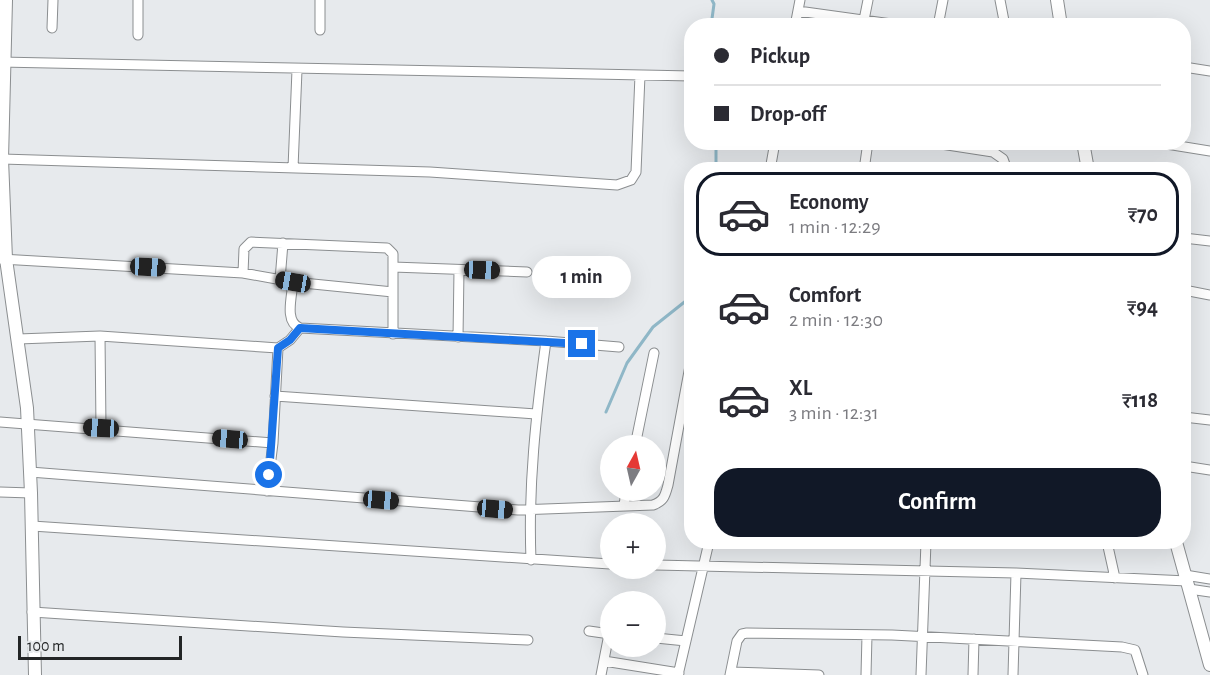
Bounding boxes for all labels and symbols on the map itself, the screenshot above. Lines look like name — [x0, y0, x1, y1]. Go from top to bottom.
car — [130, 257, 166, 277]
callout: 1 min — [532, 257, 632, 299]
car — [464, 260, 500, 280]
car — [274, 270, 312, 294]
route end — [568, 330, 595, 357]
car — [83, 418, 119, 438]
car — [211, 428, 249, 450]
north arrow — [600, 435, 666, 501]
route start — [255, 461, 282, 488]
car — [362, 489, 400, 511]
car — [476, 498, 514, 520]
scale bar — [18, 633, 182, 660]

